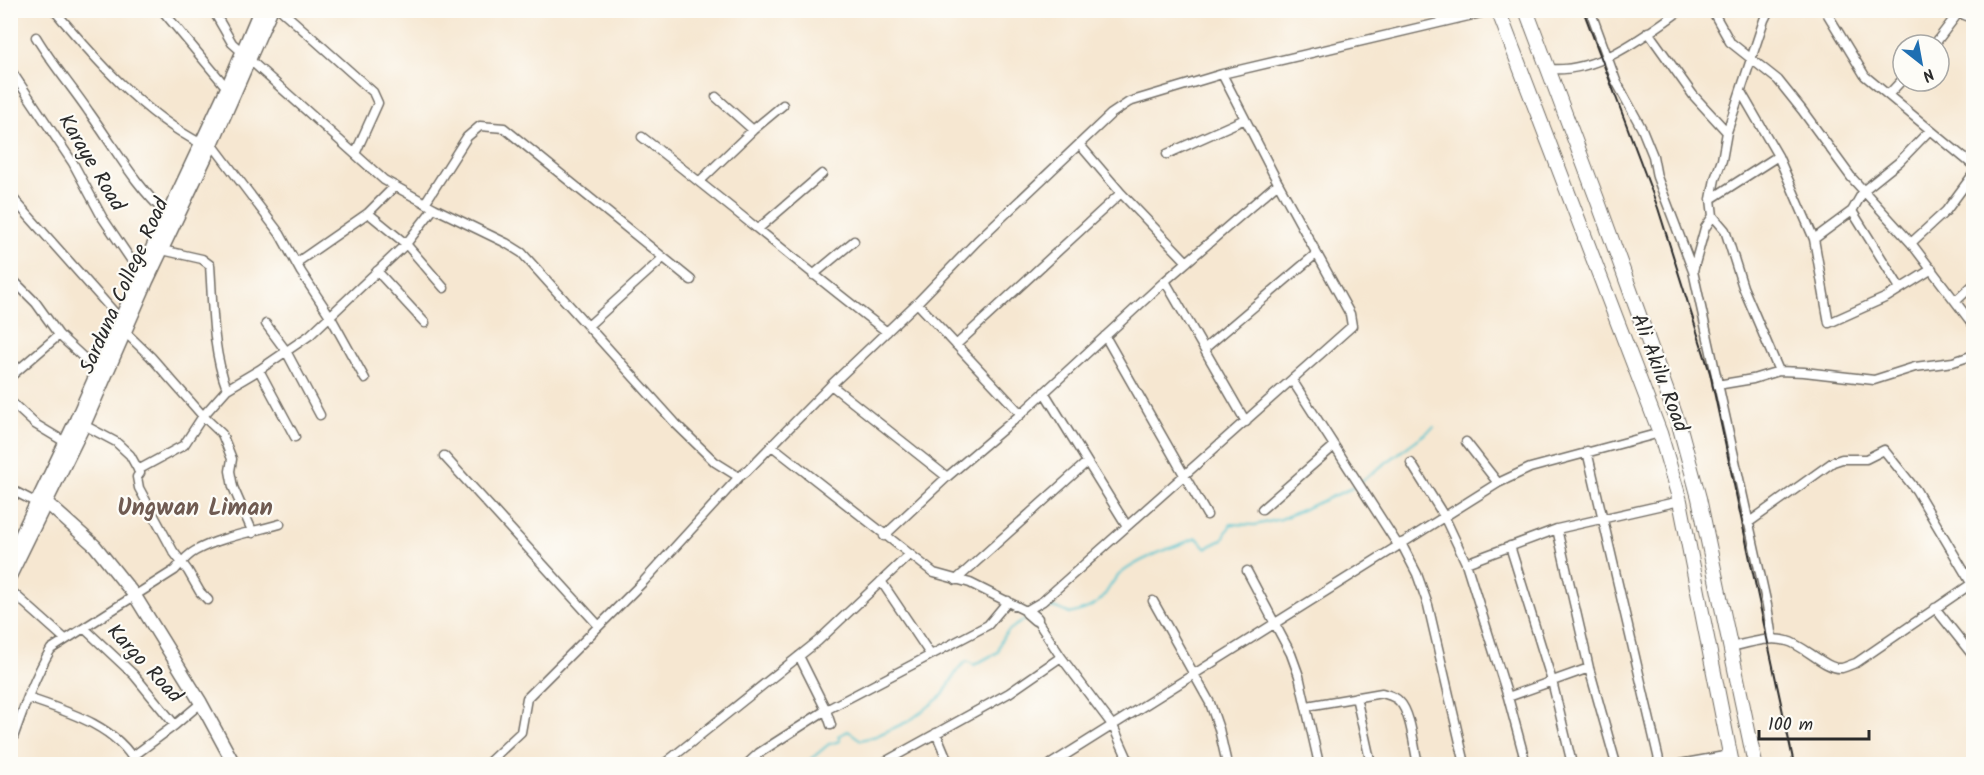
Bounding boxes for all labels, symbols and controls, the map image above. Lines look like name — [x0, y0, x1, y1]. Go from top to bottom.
north arrow — [1891, 33, 1951, 93]
text: N — [1917, 61, 1939, 88]
street label: Karaye Road — [49, 108, 133, 219]
street label: Sarduna College Road — [71, 192, 179, 379]
street label: Ali Akilu Road — [1621, 309, 1697, 438]
district label: Ungwan Liman — [117, 489, 273, 528]
street label: Kargo Road — [98, 616, 190, 712]
scale bar — [1759, 703, 1868, 741]
text: 100 m — [1768, 711, 1813, 740]

